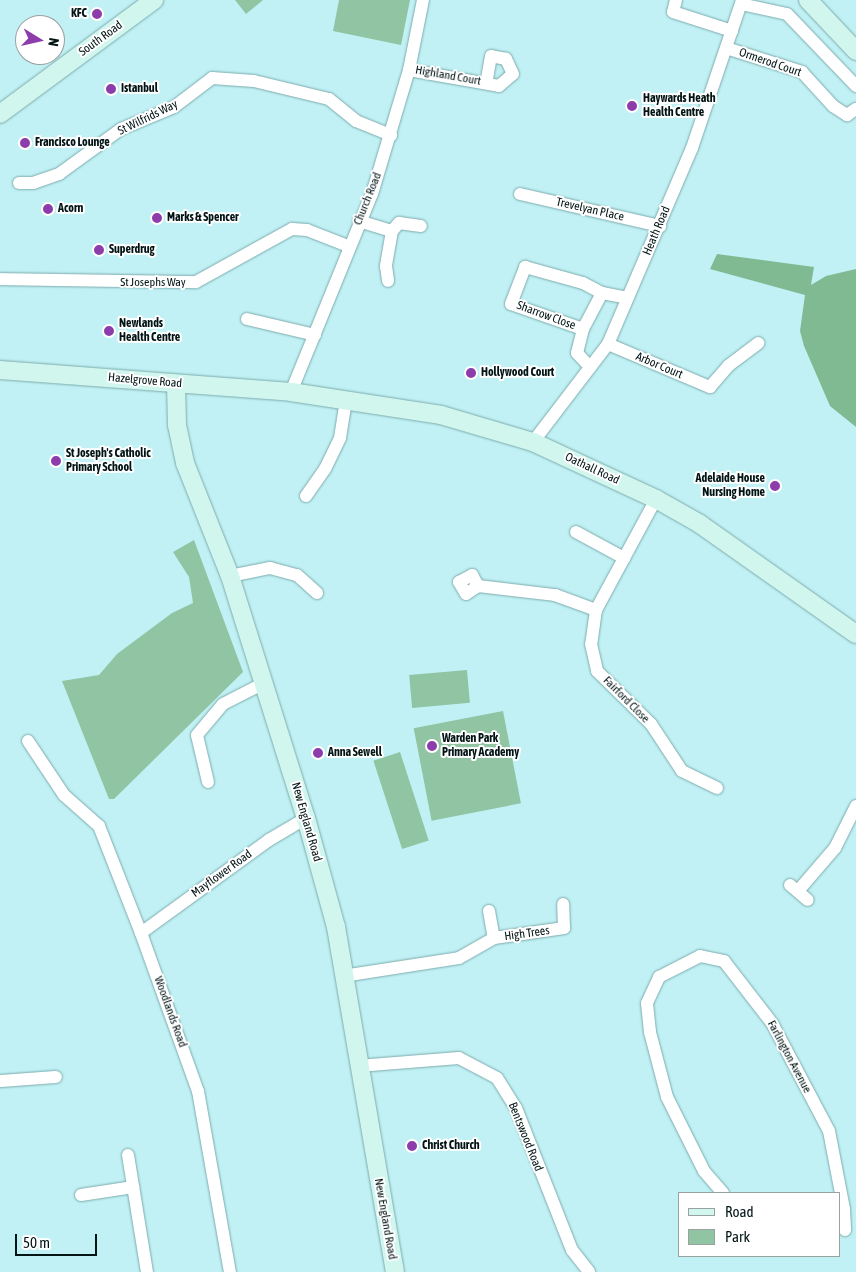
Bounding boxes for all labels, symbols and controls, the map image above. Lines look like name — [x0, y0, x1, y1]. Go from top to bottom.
place label: KFC — [71, 7, 87, 21]
marker: KFC — [91, 8, 103, 20]
north arrow — [15, 15, 65, 65]
street label: South Road — [76, 18, 126, 60]
text: N — [45, 37, 62, 48]
street label: Ormerod Court — [737, 46, 803, 80]
street label: Highland Court — [414, 63, 482, 89]
place label: Istanbul — [121, 82, 158, 96]
marker: Istanbul — [105, 83, 117, 95]
place label: Haywards Heath Health Centre — [643, 92, 716, 120]
street label: St Wilfrids Way — [116, 97, 180, 139]
marker: Haywards Heath Health Centre — [625, 99, 639, 113]
place label: Francisco Lounge — [35, 136, 110, 150]
marker: Francisco Lounge — [19, 137, 31, 149]
street label: Church Road — [351, 171, 385, 227]
street label: Trevelyan Place — [555, 195, 625, 225]
place label: Acorn — [58, 202, 83, 216]
marker: Acorn — [42, 203, 54, 215]
street label: Heath Road — [640, 204, 674, 258]
place label: Marks & Spencer — [167, 211, 239, 225]
marker: Marks & Spencer — [151, 212, 163, 224]
place label: Superdrug — [109, 243, 155, 257]
marker: Superdrug — [93, 244, 105, 256]
street label: St Josephs Way — [120, 276, 186, 290]
street label: Sharrow Close — [515, 299, 577, 333]
place label: Newlands Health Centre — [119, 317, 180, 345]
marker: Newlands Health Centre — [103, 325, 115, 337]
street label: Arbor Court — [633, 350, 685, 382]
place label: Hollywood Court — [481, 366, 554, 380]
marker: Hollywood Court — [465, 367, 477, 379]
street label: Hazelgrove Road — [107, 371, 183, 391]
place label: St Joseph's Catholic Primary School — [66, 447, 151, 475]
street label: Oathall Road — [563, 450, 621, 488]
marker: St Joseph's Catholic Primary School — [50, 455, 62, 467]
place label: Adelaide House Nursing Home — [696, 472, 765, 500]
marker: Adelaide House Nursing Home — [769, 480, 781, 492]
street label: Fairford Close — [600, 674, 652, 726]
place label: Warden Park Primary Academy — [442, 732, 519, 760]
marker: Warden Park Primary Academy — [426, 740, 438, 752]
place label: Anna Sewell — [328, 746, 382, 760]
marker: Anna Sewell — [312, 747, 324, 759]
street label: New England Road — [288, 781, 324, 863]
street label: Mayflower Road — [189, 847, 255, 901]
street label: High Trees — [503, 924, 551, 944]
street label: Woodlands Road — [151, 975, 189, 1049]
street label: Farlington Avenue — [764, 1018, 814, 1096]
street label: Bentswood Road — [505, 1100, 545, 1174]
place label: Christ Church — [422, 1139, 480, 1153]
marker: Christ Church — [406, 1140, 418, 1152]
street label: New England Road — [371, 1177, 399, 1261]
legend — [678, 1192, 841, 1257]
text: Road — [725, 1203, 754, 1220]
scale bar — [18, 1224, 100, 1256]
text: Park — [725, 1228, 750, 1245]
text: 50 m — [23, 1234, 50, 1251]

